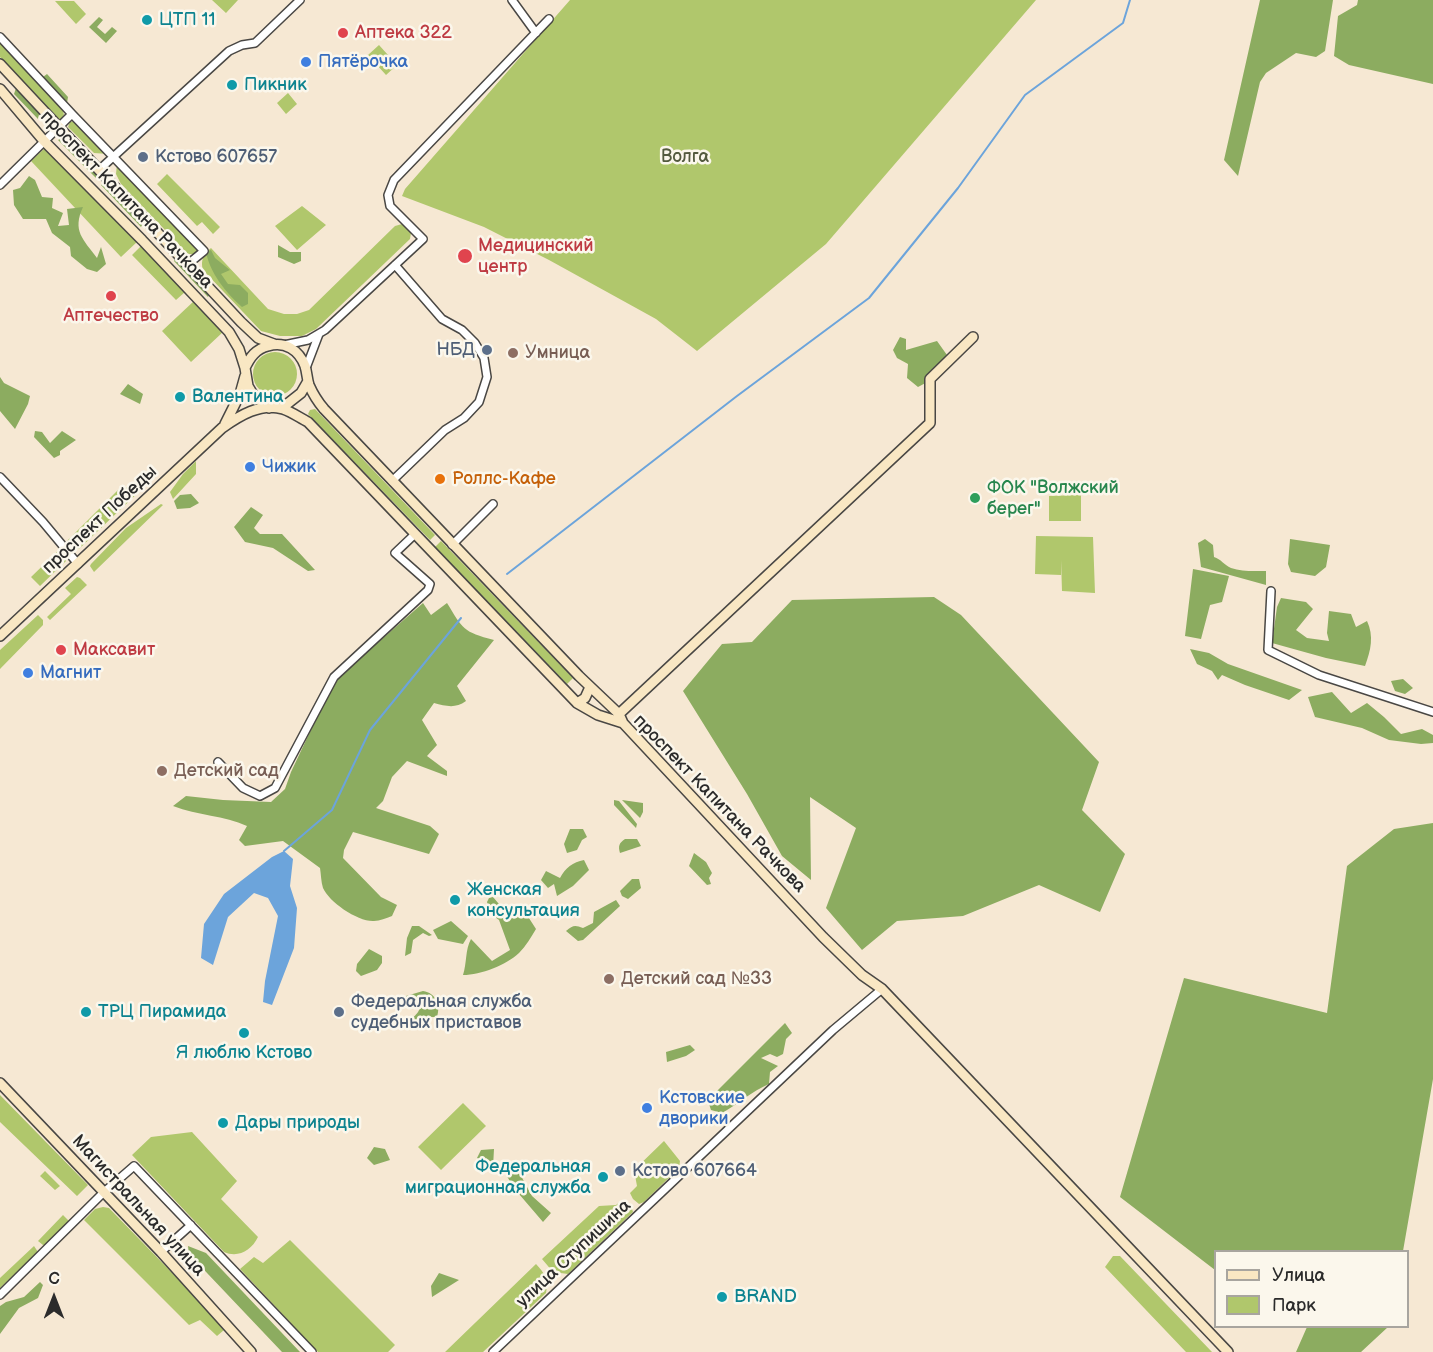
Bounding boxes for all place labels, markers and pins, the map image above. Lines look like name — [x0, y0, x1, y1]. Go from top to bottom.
place label: ЦТП 11 — [159, 9, 216, 31]
marker: ЦТП 11 — [140, 13, 154, 27]
place label: Аптека 322 — [355, 22, 452, 44]
marker: Аптека 322 — [336, 26, 350, 40]
place label: Пятёрочка — [318, 51, 408, 73]
marker: Пятёрочка — [299, 55, 313, 69]
place label: Пикник — [244, 74, 307, 96]
marker: Пикник — [225, 78, 239, 92]
place label: Кстово 607657 — [155, 146, 277, 168]
marker: Кстово 607657 — [136, 150, 150, 164]
place label: Медицинский центр — [478, 235, 594, 278]
marker: Медицинский центр — [456, 247, 474, 265]
marker: Аптечество — [104, 289, 118, 303]
place label: Аптечество — [63, 305, 159, 327]
place label: НБД — [436, 339, 475, 361]
place label: Умница — [525, 342, 590, 364]
marker: НБД — [480, 343, 494, 357]
marker: Умница — [506, 346, 520, 360]
place label: Валентина — [192, 386, 284, 408]
marker: Валентина — [173, 390, 187, 404]
place label: Чижик — [262, 456, 316, 478]
marker: Чижик — [243, 460, 257, 474]
place label: Роллс-Кафе — [452, 468, 556, 490]
marker: Роллс-Кафе — [433, 472, 447, 486]
place label: ФОК "Волжский берег" — [987, 477, 1119, 520]
marker: ФОК "Волжский берег" — [968, 491, 982, 505]
place label: Максавит — [73, 639, 155, 661]
marker: Максавит — [54, 643, 68, 657]
place label: Магнит — [40, 662, 101, 684]
marker: Магнит — [21, 666, 35, 680]
place label: Детский сад — [174, 760, 279, 782]
marker: Детский сад — [155, 764, 169, 778]
place label: Женская консультация — [467, 879, 580, 922]
marker: Женская консультация — [448, 893, 462, 907]
place label: Детский сад №33 — [621, 968, 772, 990]
marker: Детский сад №33 — [602, 972, 616, 986]
place label: Федеральная служба судебных приставов — [351, 991, 532, 1034]
place label: ТРЦ Пирамида — [98, 1001, 226, 1023]
marker: ТРЦ Пирамида — [79, 1005, 93, 1019]
marker: Федеральная служба судебных приставов — [332, 1005, 346, 1019]
marker: Я люблю Кстово — [237, 1026, 251, 1040]
place label: Я люблю Кстово — [176, 1042, 312, 1064]
place label: Кстовские дворики — [659, 1087, 745, 1130]
marker: Кстовские дворики — [640, 1101, 654, 1115]
place label: Дары природы — [235, 1112, 360, 1134]
marker: Дары природы — [216, 1116, 230, 1130]
place label: Федеральная миграционная служба — [405, 1156, 591, 1198]
place label: Кстово 607664 — [632, 1160, 757, 1182]
marker: Кстово 607664 — [613, 1164, 627, 1178]
marker: Федеральная миграционная служба — [596, 1170, 610, 1184]
place label: BRAND — [734, 1286, 797, 1308]
marker: BRAND — [715, 1290, 729, 1304]

